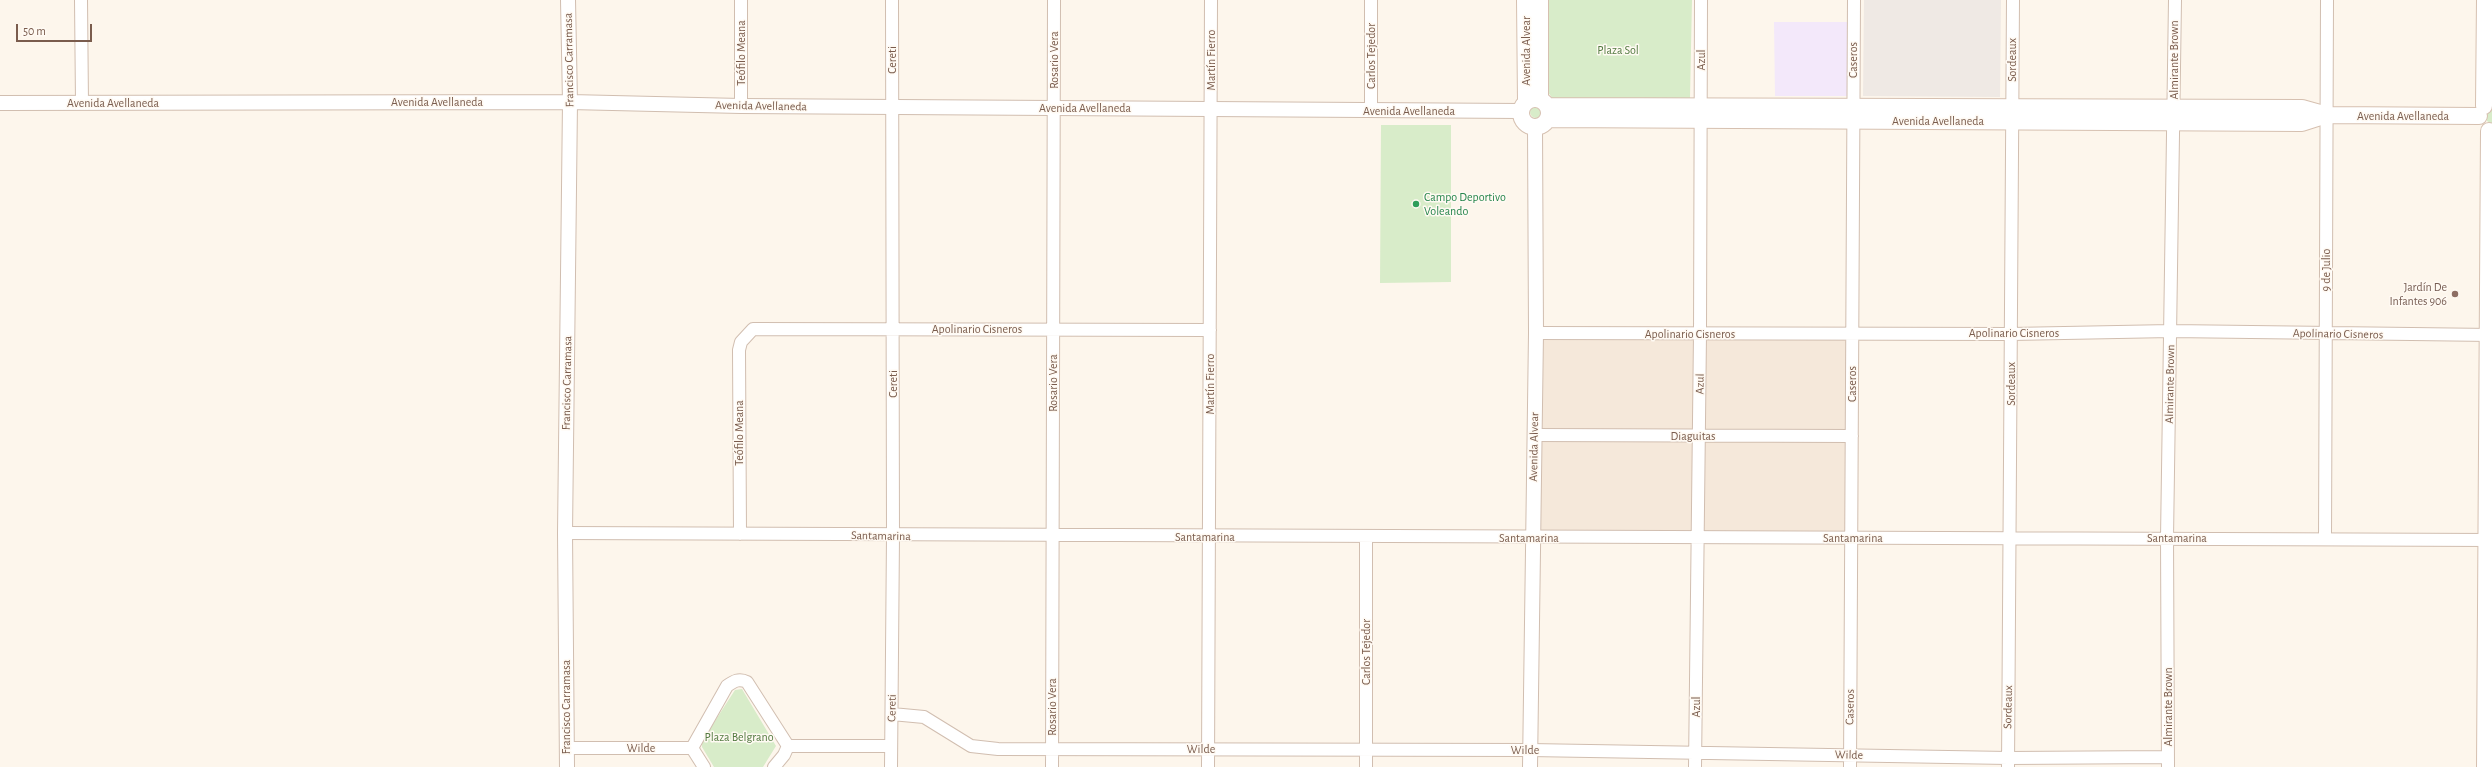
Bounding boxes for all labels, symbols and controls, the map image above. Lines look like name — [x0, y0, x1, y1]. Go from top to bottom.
street label: Francisco Carramasa — [561, 13, 577, 107]
scale bar — [18, 16, 94, 42]
street label: Avenida Alvear — [1519, 16, 1533, 86]
street label: Teófilo Meana — [734, 20, 748, 86]
street label: Almirante Brown — [2167, 20, 2181, 100]
street label: Carlos Tejedor — [1364, 23, 1378, 89]
text: 50 m — [23, 25, 46, 37]
street label: Martín Fierro — [1204, 30, 1218, 90]
street label: Rosario Vera — [1047, 31, 1061, 89]
street label: Sordeaux — [2005, 38, 2019, 82]
street label: Caseros — [1846, 42, 1860, 78]
park label: Plaza Sol — [1597, 43, 1639, 57]
street label: Cereti — [885, 46, 899, 74]
street label: Azul — [1694, 50, 1708, 70]
street label: Avenida Avellaneda — [391, 95, 483, 109]
street label: Avenida Avellaneda — [67, 96, 159, 110]
street label: Avenida Avellaneda — [715, 98, 807, 114]
street label: Avenida Avellaneda — [1039, 101, 1131, 115]
street label: Avenida Avellaneda — [1363, 104, 1455, 118]
street label: Avenida Avellaneda — [2357, 109, 2449, 123]
street label: Avenida Avellaneda — [1892, 114, 1984, 128]
place label: Campo Deportivo Voleando — [1424, 190, 1506, 218]
marker: Campo Deportivo Voleando — [1411, 199, 1421, 209]
street label: 9 de Julio — [2319, 249, 2333, 291]
place label: Jardín De Infantes 906 — [2389, 280, 2447, 308]
marker: Jardín De Infantes 906 — [2450, 289, 2460, 299]
street label: Apolinario Cisneros — [932, 322, 1022, 336]
street label: Apolinario Cisneros — [1969, 326, 2059, 340]
street label: Apolinario Cisneros — [2293, 326, 2383, 342]
street label: Apolinario Cisneros — [1645, 327, 1735, 341]
street label: Francisco Carramasa — [559, 336, 575, 430]
street label: Almirante Brown — [2162, 344, 2178, 424]
street label: Rosario Vera — [1046, 354, 1060, 412]
street label: Martín Fierro — [1203, 354, 1217, 414]
street label: Sordeaux — [2004, 362, 2018, 406]
street label: Caseros — [1845, 366, 1859, 402]
street label: Cereti — [886, 370, 900, 398]
street label: Azul — [1693, 373, 1707, 395]
street label: Teófilo Meana — [732, 400, 746, 466]
street label: Avenida Alvear — [1526, 412, 1542, 482]
street label: Diaguitas — [1671, 429, 1715, 443]
street label: Santamarina — [851, 528, 911, 544]
street label: Santamarina — [1175, 530, 1235, 544]
street label: Santamarina — [1499, 531, 1559, 545]
street label: Santamarina — [1823, 531, 1883, 545]
street label: Santamarina — [2147, 531, 2207, 545]
street label: Carlos Tejedor — [1359, 619, 1373, 685]
street label: Francisco Carramasa — [559, 660, 573, 754]
street label: Almirante Brown — [2161, 667, 2175, 747]
street label: Rosario Vera — [1045, 678, 1059, 736]
street label: Sordeaux — [2000, 685, 2016, 729]
street label: Caseros — [1842, 689, 1858, 725]
street label: Cereti — [885, 694, 899, 722]
street label: Azul — [1689, 697, 1703, 717]
park label: Plaza Belgrano — [704, 730, 774, 744]
street label: Wilde — [627, 741, 655, 755]
street label: Wilde — [1187, 742, 1215, 756]
street label: Wilde — [1511, 743, 1539, 757]
street label: Wilde — [1835, 748, 1863, 762]

